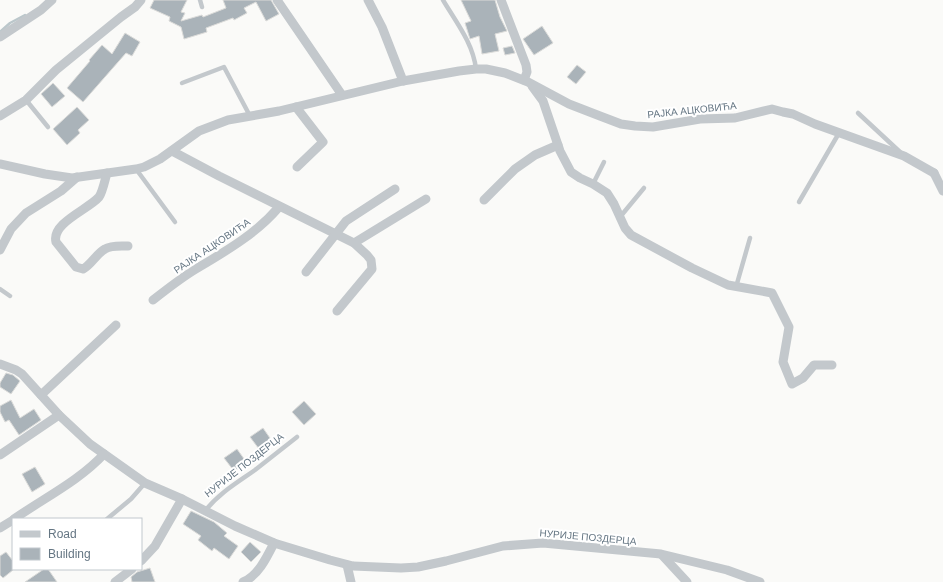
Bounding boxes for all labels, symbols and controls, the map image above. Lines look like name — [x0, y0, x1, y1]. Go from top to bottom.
street label: РАЈКА АЦКОВИЋА — [647, 100, 737, 120]
street label: РАЈКА АЦКОВИЋА — [172, 216, 252, 276]
street label: НУРИЈЕ ПОЗДЕРЦА — [202, 431, 286, 499]
legend — [12, 518, 142, 570]
text: Road — [48, 527, 77, 541]
street label: НУРИЈЕ ПОЗДЕРЦА — [539, 527, 637, 547]
text: Building — [48, 547, 91, 561]

